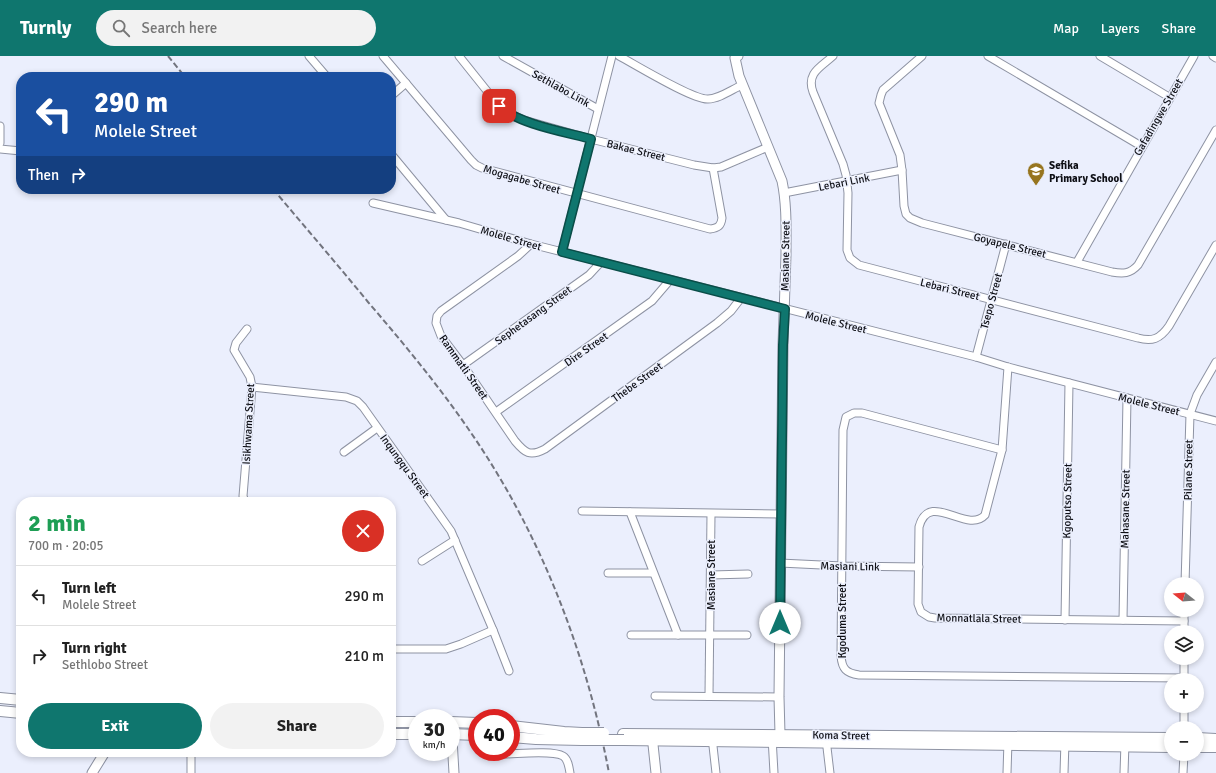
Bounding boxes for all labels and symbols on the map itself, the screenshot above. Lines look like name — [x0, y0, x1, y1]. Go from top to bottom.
street label: Sethlabo Link — [530, 67, 592, 110]
street label: Gafadingwe Street — [1131, 76, 1186, 158]
pin — [482, 89, 516, 123]
street label: Bakae Street — [605, 137, 667, 164]
place label: Sefika Primary School — [1049, 159, 1123, 185]
school or university icon: Sefika Primary School — [1026, 161, 1046, 186]
street label: Mogagabe Street — [482, 162, 562, 197]
street label: Lebari Link — [817, 171, 871, 194]
street label: Masiane Street — [778, 221, 793, 291]
street label: Molele Street — [479, 224, 543, 253]
street label: Goyapele Street — [972, 230, 1048, 261]
street label: Tsepo Street — [978, 272, 1005, 331]
street label: Lebari Street — [919, 276, 981, 303]
street label: Sephetasang Street — [492, 283, 574, 348]
street label: Molele Street — [804, 309, 868, 336]
street label: Dire Street — [562, 330, 611, 369]
street label: Rammatli Street — [436, 332, 491, 402]
street label: Thebe Street — [609, 360, 665, 405]
street label: Isikhwama Street — [240, 383, 257, 465]
street label: Molele Street — [1117, 391, 1181, 418]
street label: Inqungqu Street — [377, 432, 432, 501]
street label: Pilane Street — [1181, 439, 1196, 500]
street label: Kgoputso Street — [1060, 463, 1075, 539]
street label: Mahasane Street — [1118, 469, 1133, 549]
street label: Masiane Street — [705, 540, 718, 610]
street label: Masiani Link — [820, 559, 880, 574]
north arrow — [1164, 577, 1204, 617]
street label: Kgoduma Street — [836, 583, 849, 659]
position arrow — [759, 602, 801, 644]
street label: Monnatlala Street — [937, 611, 1022, 626]
speed limit sign: 40 — [468, 709, 520, 761]
street label: Koma Street — [812, 728, 870, 743]

